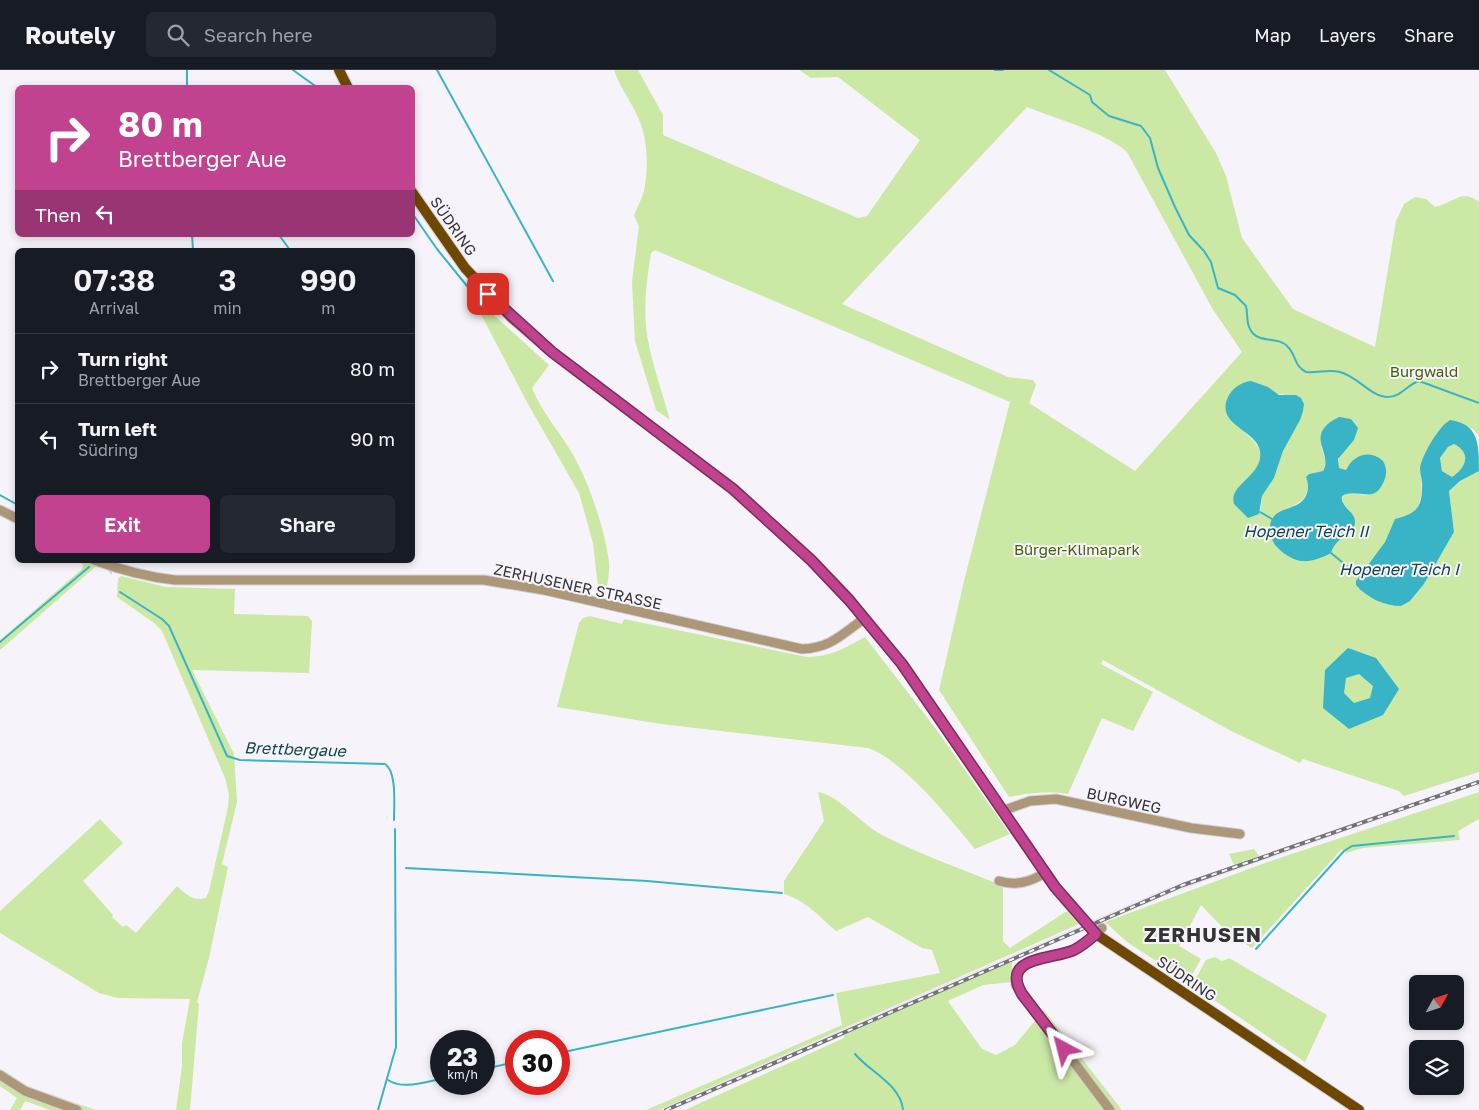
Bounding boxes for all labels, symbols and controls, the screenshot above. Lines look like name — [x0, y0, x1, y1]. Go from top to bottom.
search box — [146, 12, 496, 57]
text: Routely — [25, 20, 116, 49]
icon: search — [164, 21, 192, 49]
text: Search here — [204, 23, 313, 46]
text: Map — [1254, 24, 1291, 46]
text: Layers — [1319, 24, 1376, 46]
text: Share — [1404, 24, 1454, 46]
text: 80 m — [118, 103, 203, 145]
icon: right — [35, 105, 100, 170]
text: Brettberger Aue — [118, 145, 287, 172]
street label: SÜDRING — [427, 193, 481, 259]
icon: left — [91, 200, 119, 228]
text: Then — [35, 203, 81, 226]
text: 07:38 — [73, 262, 155, 298]
text: 3 — [218, 262, 237, 298]
text: 990 — [300, 262, 357, 298]
pin — [467, 273, 509, 315]
icon: arrive — [474, 280, 502, 308]
text: Arrival — [89, 298, 139, 318]
text: min — [213, 298, 242, 318]
text: m — [321, 298, 335, 318]
text: Turn right — [78, 347, 168, 370]
icon: right — [35, 355, 63, 383]
text: 80 m — [350, 357, 395, 380]
park label: Burgwald — [1390, 362, 1458, 380]
text: Brettberger Aue — [78, 370, 201, 390]
text: Turn left — [78, 417, 157, 440]
icon: left — [35, 425, 63, 453]
text: 90 m — [350, 427, 395, 450]
text: Südring — [78, 440, 138, 460]
button: Exit — [35, 495, 210, 553]
button: Share — [220, 495, 395, 553]
water label: Hopener Teich II — [1244, 521, 1370, 541]
park label: Bürger-Klimapark — [1014, 540, 1141, 558]
street label: ZERHUSENER STRASSE — [492, 559, 664, 613]
water label: Hopener Teich I — [1339, 559, 1461, 579]
water label: Brettbergaue — [244, 737, 348, 761]
street label: BURGWEG — [1085, 783, 1163, 817]
district label: ZERHUSEN — [1144, 922, 1262, 946]
street label: SÜDRING — [1154, 952, 1220, 1004]
north arrow — [1409, 975, 1464, 1030]
map controls — [1409, 975, 1464, 1095]
position arrow — [1037, 1022, 1089, 1074]
speed limit sign: 30 — [505, 1030, 570, 1095]
button: layers — [1409, 1040, 1464, 1095]
text: 23 — [447, 1041, 478, 1072]
text: km/h — [447, 1067, 478, 1082]

